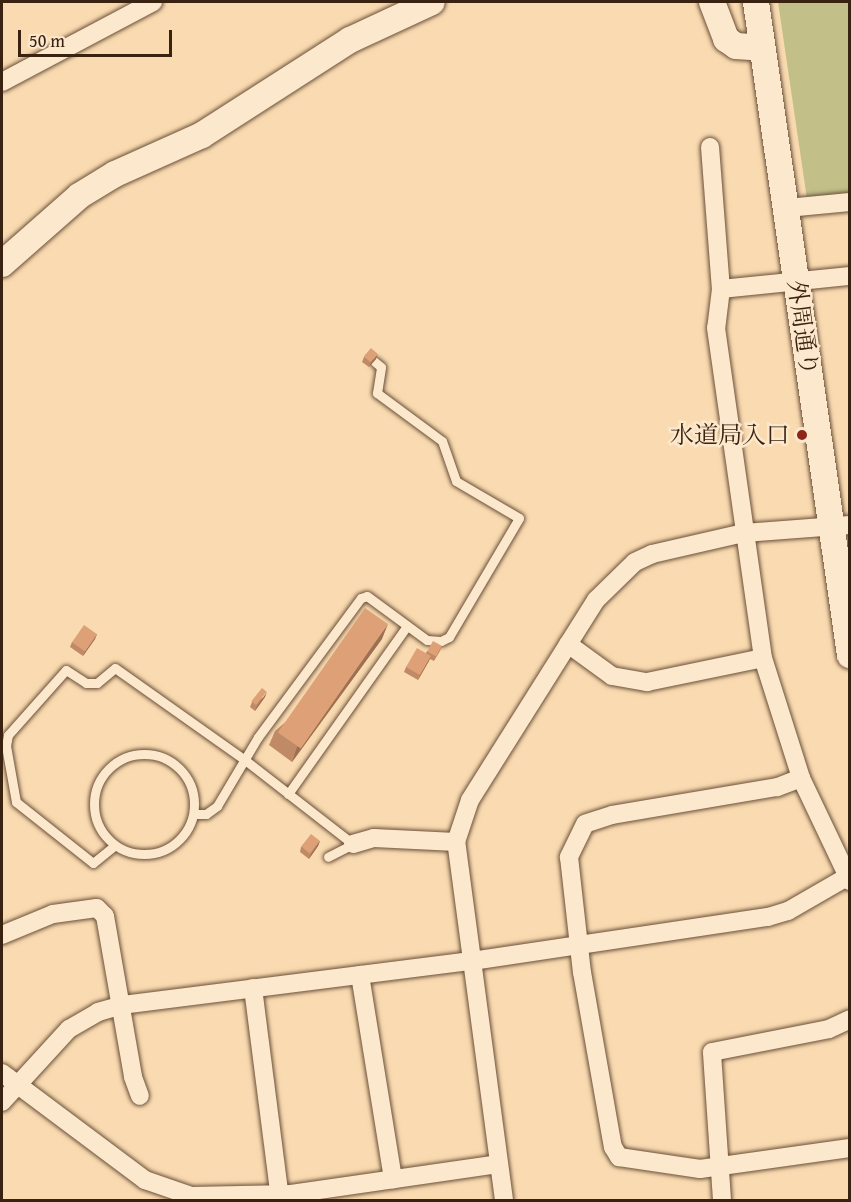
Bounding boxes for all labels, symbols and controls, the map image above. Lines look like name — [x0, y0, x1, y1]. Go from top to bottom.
scale bar — [21, 18, 176, 56]
text: 50 m — [29, 27, 65, 54]
street label: 外周通り — [782, 278, 824, 378]
place label: 水道局入口 — [670, 421, 790, 449]
marker: 水道局入口 — [795, 428, 809, 442]

